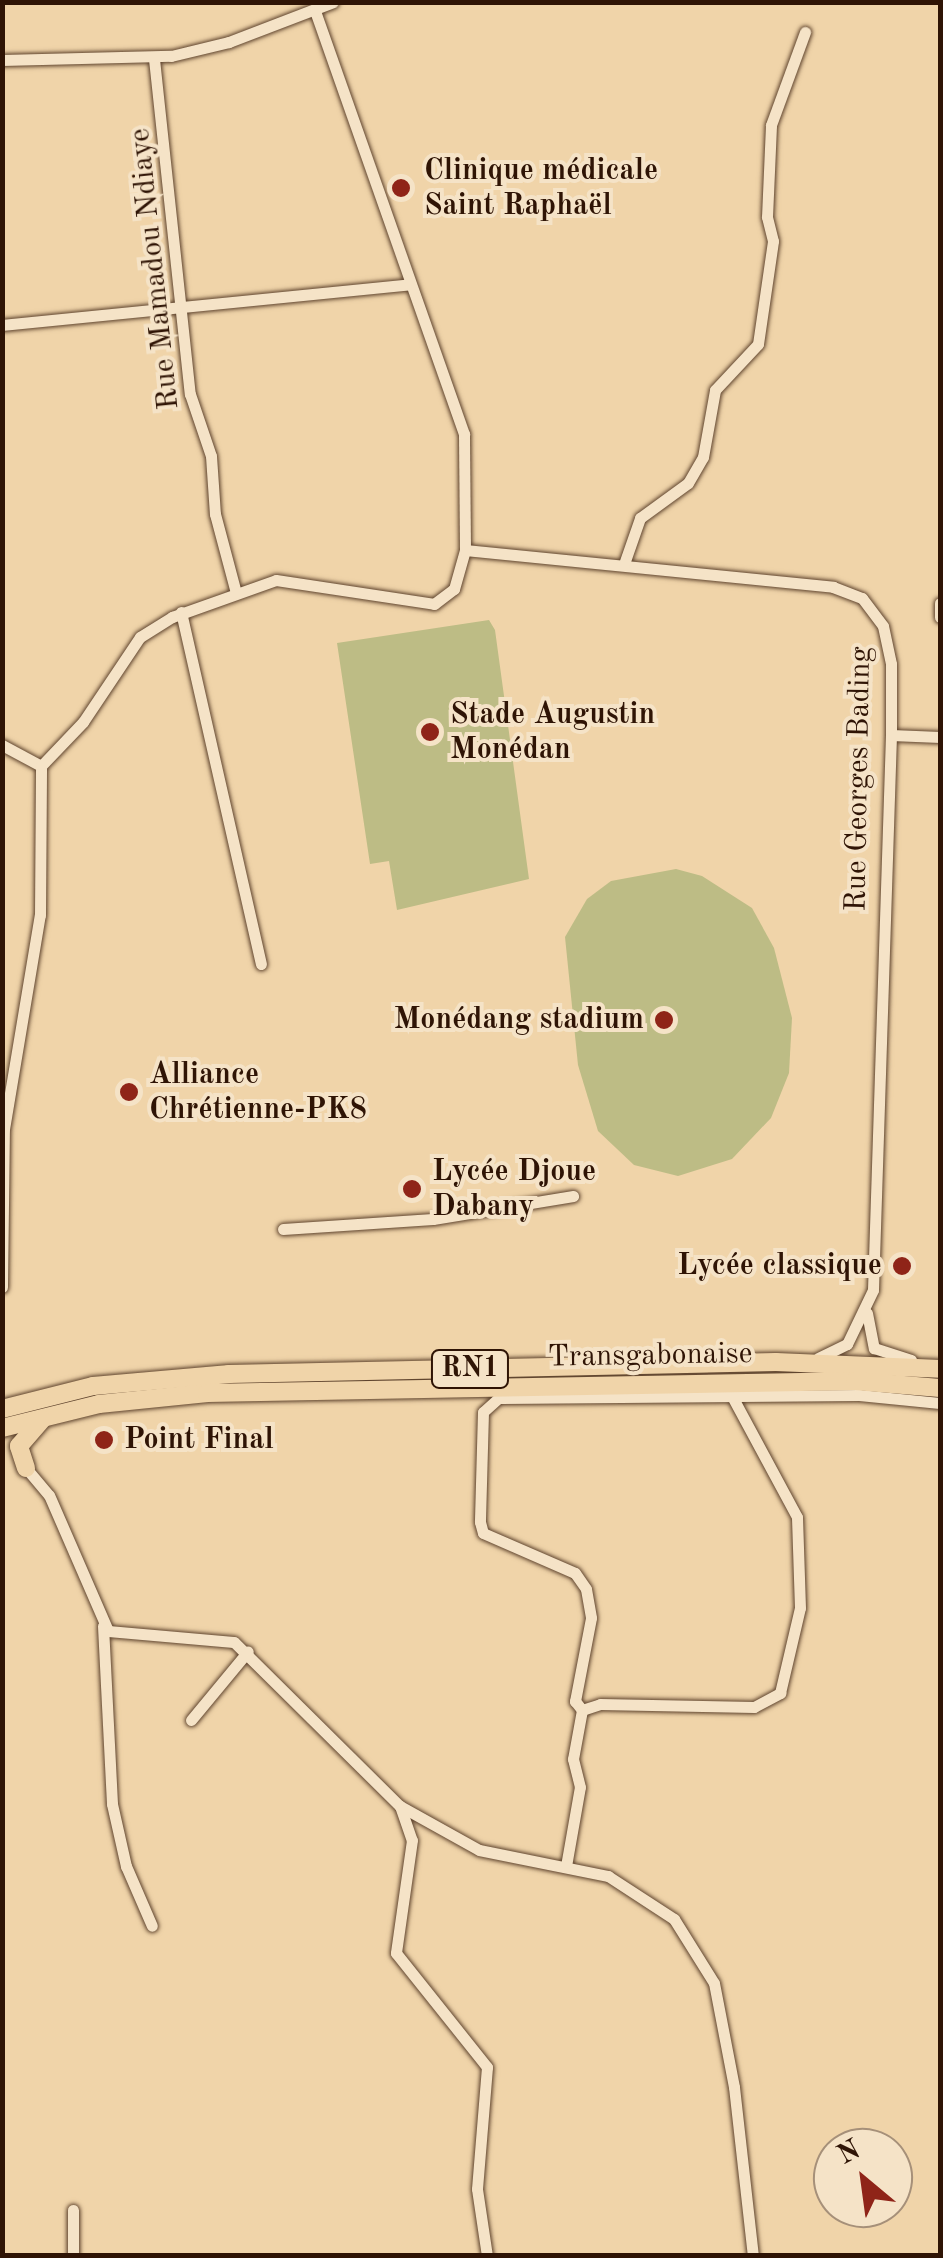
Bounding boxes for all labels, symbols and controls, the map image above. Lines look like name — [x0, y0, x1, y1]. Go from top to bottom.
street label: Rue Mamadou Ndiaye — [122, 127, 188, 411]
place label: Clinique médicale Saint Raphaël — [424, 153, 658, 224]
marker: Clinique médicale Saint Raphaël — [388, 175, 414, 201]
street label: Rue Georges Bading — [839, 646, 879, 912]
place label: Stade Augustin Monédan — [450, 697, 655, 768]
marker: Stade Augustin Monédan — [419, 721, 441, 743]
place label: Monédang stadium — [394, 1002, 644, 1038]
marker: Monédang stadium — [653, 1009, 675, 1031]
place label: Alliance Chrétienne-PK8 — [149, 1057, 367, 1128]
marker: Alliance Chrétienne-PK8 — [118, 1081, 140, 1103]
place label: Lycée Djoue Dabany — [432, 1154, 596, 1224]
marker: Lycée Djoue Dabany — [401, 1178, 423, 1200]
place label: Lycée classique — [677, 1248, 882, 1284]
marker: Lycée classique — [891, 1255, 913, 1277]
street label: Transgabonaise — [547, 1336, 753, 1376]
road number: RN1 — [430, 1346, 510, 1392]
place label: Point Final — [124, 1422, 274, 1458]
marker: Point Final — [93, 1429, 115, 1451]
north arrow — [813, 2128, 913, 2228]
text: N — [833, 2136, 866, 2171]

